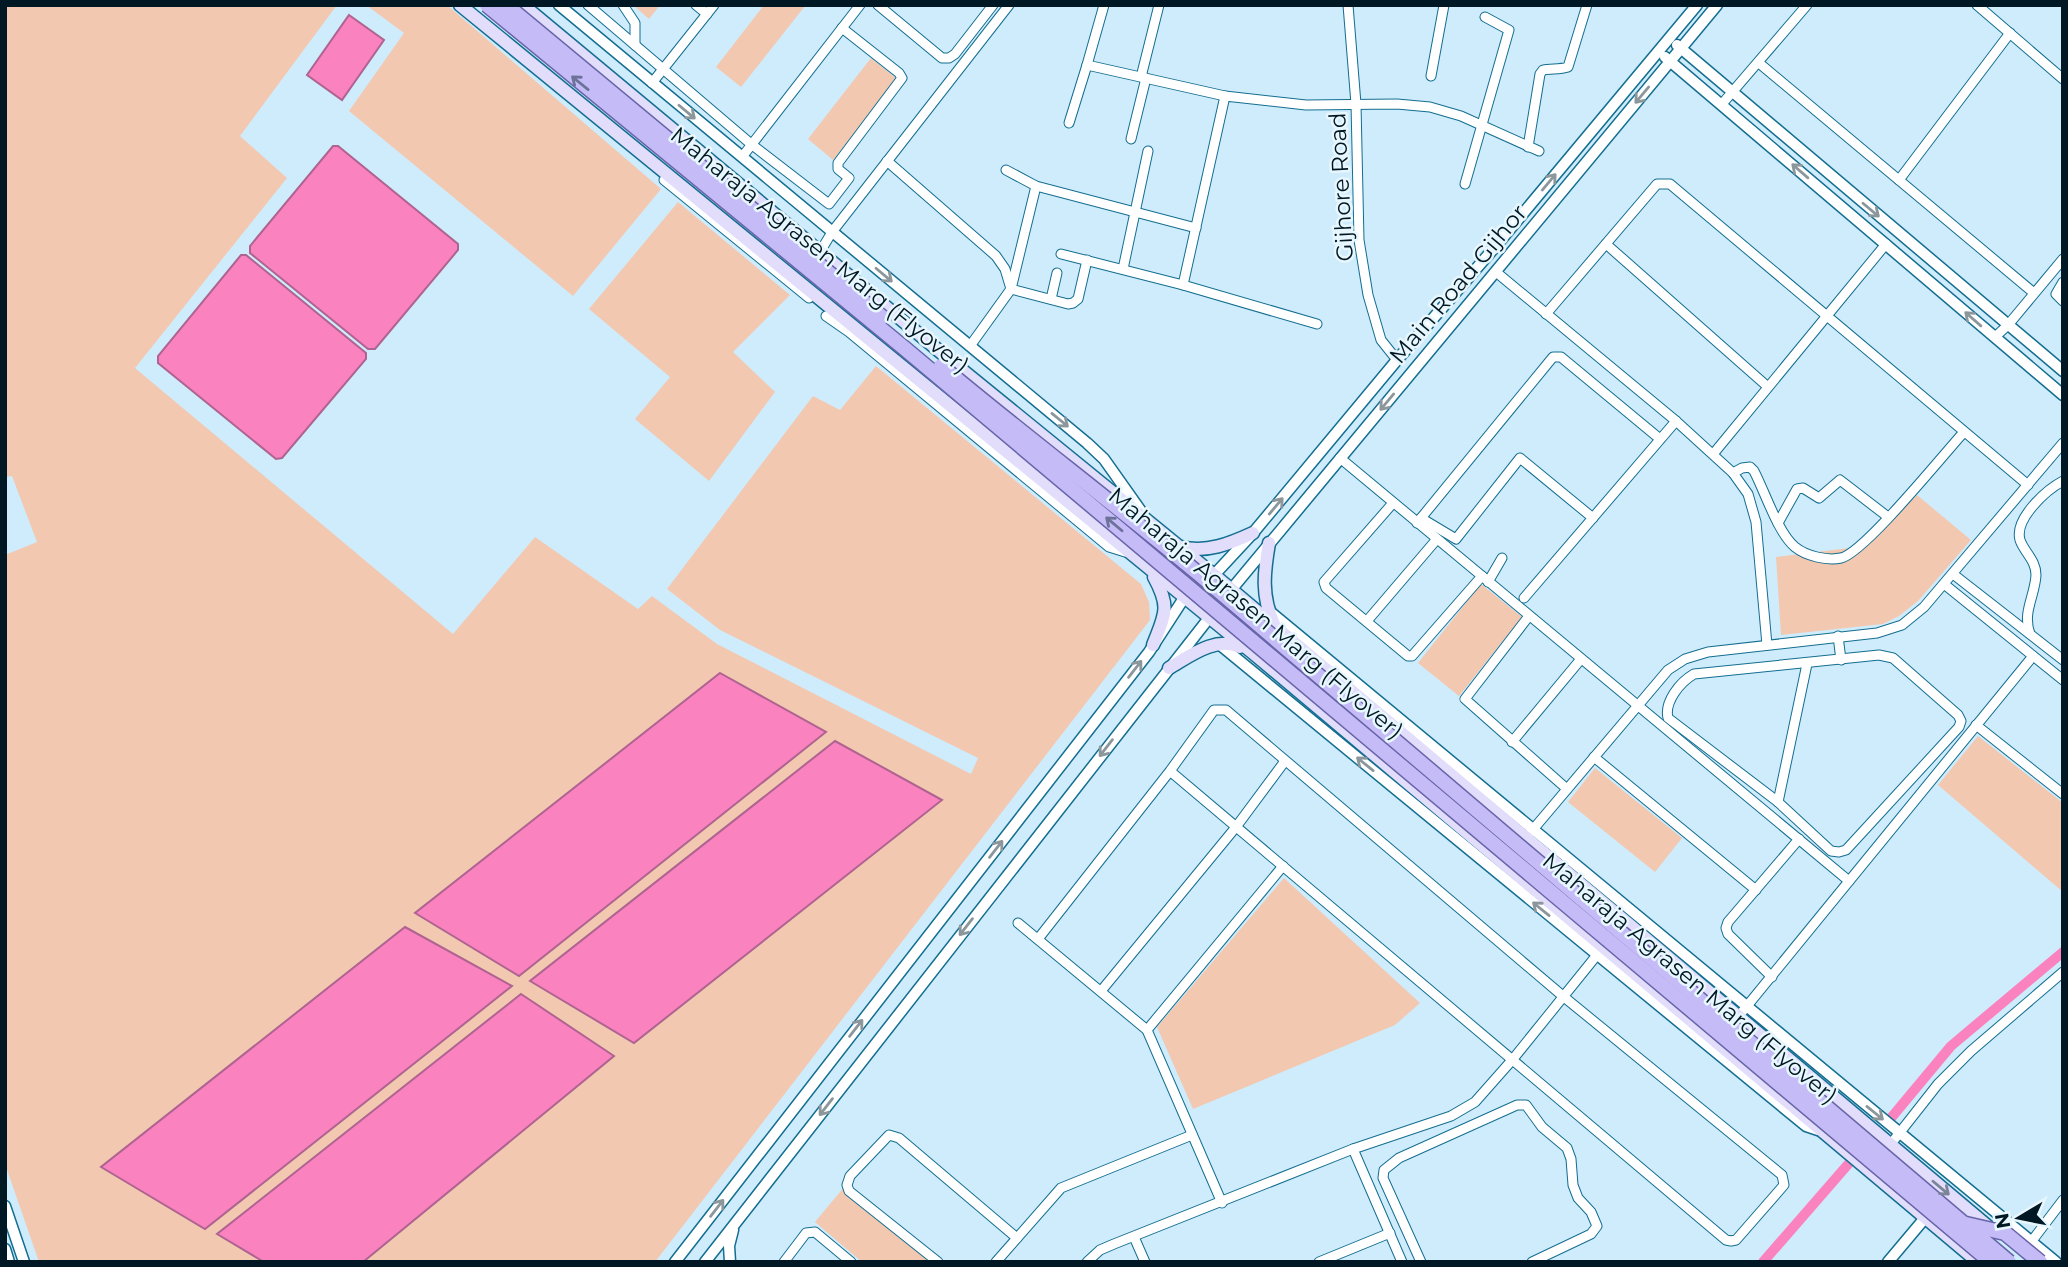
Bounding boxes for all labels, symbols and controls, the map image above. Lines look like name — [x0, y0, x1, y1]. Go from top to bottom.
one-way arrow — [571, 75, 589, 90]
one-way arrow — [1634, 86, 1650, 104]
one-way arrow — [678, 104, 696, 119]
street label: Gijhore Road — [1323, 112, 1359, 262]
street label: Maharaja Agrasen Marg (Flyover) — [665, 121, 975, 379]
one-way arrow — [1792, 163, 1810, 179]
one-way arrow — [1541, 174, 1557, 192]
street label: Main Road Gijhor — [1383, 199, 1533, 369]
one-way arrow — [1862, 202, 1880, 218]
one-way arrow — [875, 267, 893, 283]
one-way arrow — [1965, 311, 1983, 327]
one-way arrow — [1379, 392, 1395, 410]
one-way arrow — [1050, 412, 1068, 428]
street label: Maharaja Agrasen Marg (Flyover) — [1103, 481, 1409, 745]
one-way arrow — [1268, 497, 1284, 515]
one-way arrow — [1105, 516, 1123, 532]
one-way arrow — [1128, 660, 1143, 679]
one-way arrow — [1098, 739, 1113, 757]
one-way arrow — [1356, 757, 1374, 772]
one-way arrow — [988, 840, 1003, 858]
street label: Maharaja Agrasen Marg (Flyover) — [1537, 846, 1843, 1110]
one-way arrow — [1532, 901, 1550, 916]
one-way arrow — [958, 918, 973, 936]
one-way arrow — [849, 1020, 864, 1038]
one-way arrow — [818, 1097, 833, 1115]
one-way arrow — [1866, 1105, 1884, 1121]
one-way arrow — [1932, 1180, 1950, 1196]
north arrow — [1984, 1183, 2054, 1253]
one-way arrow — [709, 1199, 724, 1218]
text: N — [1990, 1211, 2015, 1230]

